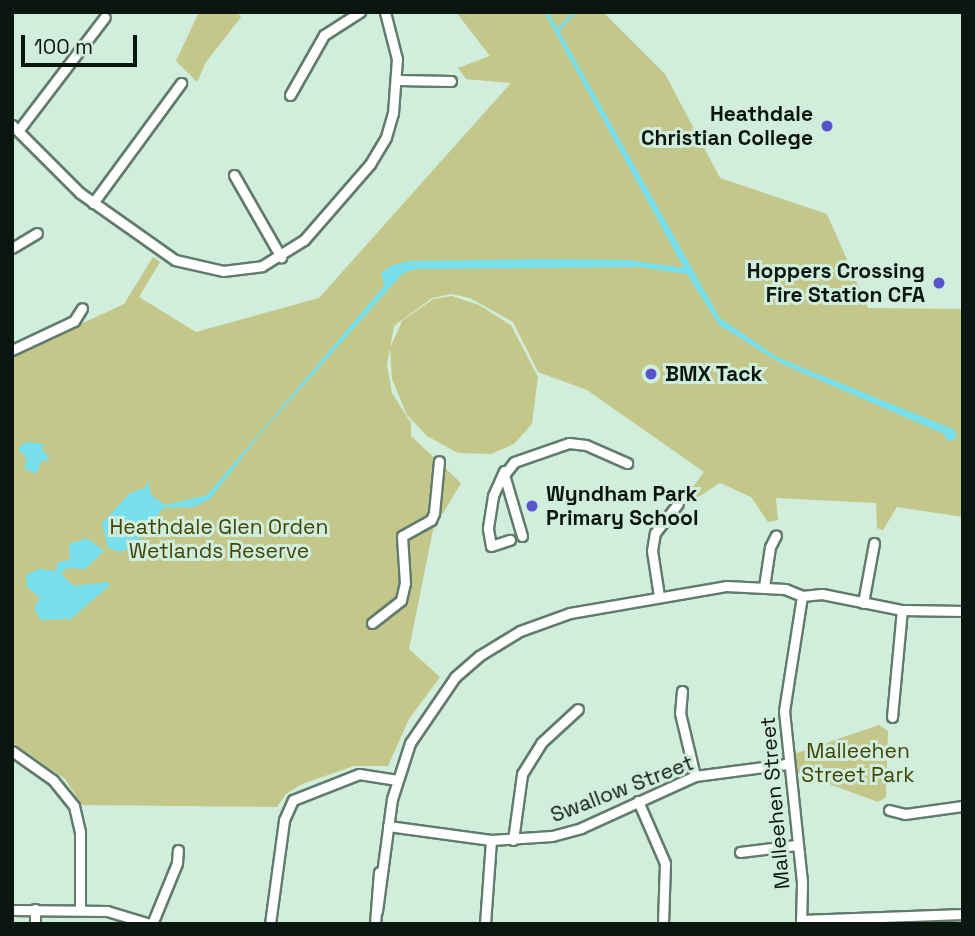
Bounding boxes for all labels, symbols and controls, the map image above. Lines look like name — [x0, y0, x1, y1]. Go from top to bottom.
scale bar — [24, 21, 140, 65]
text: 100 m — [34, 33, 93, 60]
place label: Heathdale Christian College — [641, 101, 813, 151]
marker: Heathdale Christian College — [819, 118, 835, 134]
place label: Hoppers Crossing Fire Station CFA — [747, 258, 925, 308]
marker: Hoppers Crossing Fire Station CFA — [931, 275, 947, 291]
place label: BMX Tack — [665, 361, 763, 387]
marker: BMX Tack — [643, 366, 659, 382]
place label: Wyndham Park Primary School — [546, 481, 699, 531]
marker: Wyndham Park Primary School — [524, 498, 540, 514]
park label: Heathdale Glen Orden Wetlands Reserve — [110, 514, 328, 564]
street label: Malleehen Street — [755, 716, 795, 890]
park label: Malleehen Street Park — [801, 738, 915, 788]
street label: Swallow Street — [547, 750, 697, 828]

